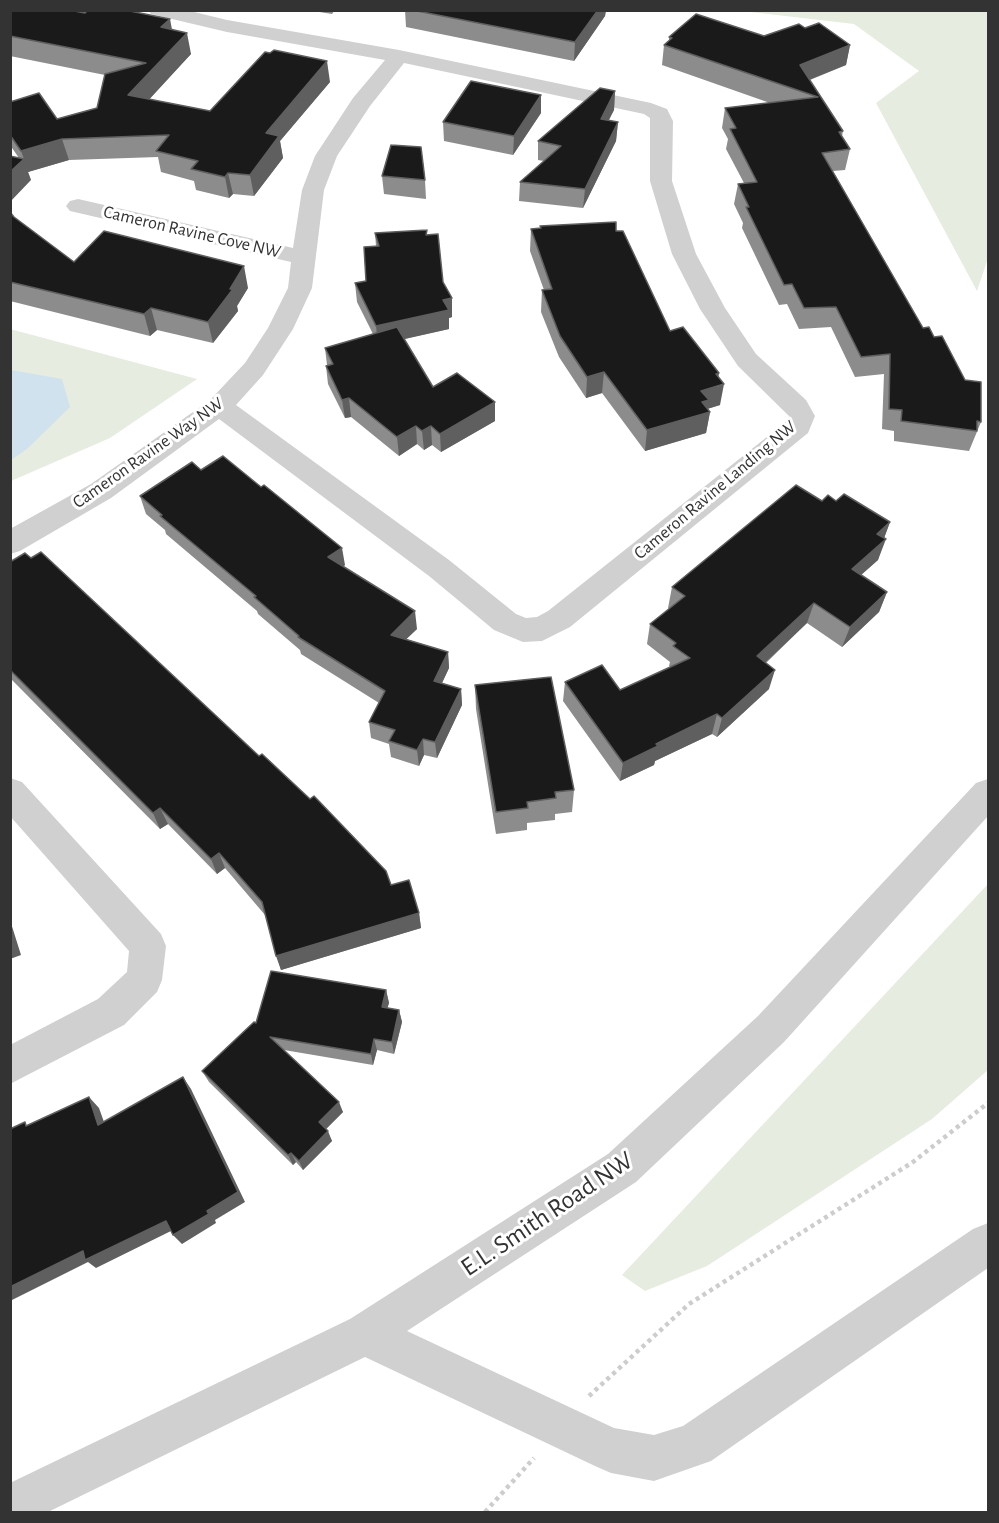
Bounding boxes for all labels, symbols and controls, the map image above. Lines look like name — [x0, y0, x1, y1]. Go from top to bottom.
street label: Cameron Ravine Cove NW — [101, 201, 283, 263]
street label: Cameron Ravine Way NW — [68, 393, 228, 513]
street label: Cameron Ravine Landing NW — [630, 416, 800, 564]
street label: E.L. Smith Road NW — [455, 1145, 639, 1283]

